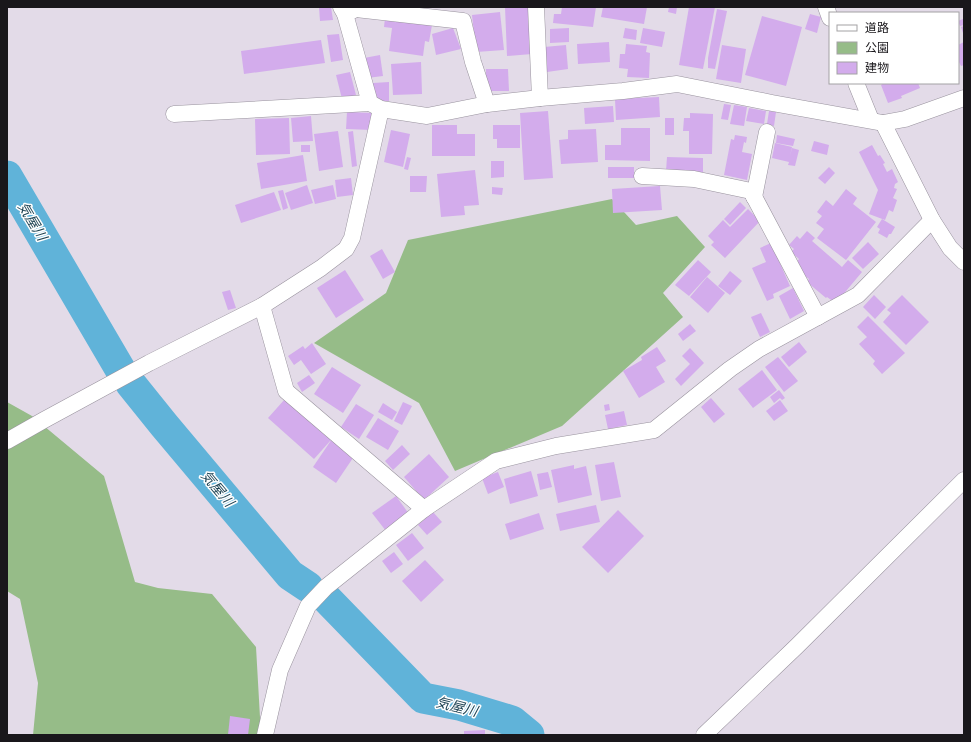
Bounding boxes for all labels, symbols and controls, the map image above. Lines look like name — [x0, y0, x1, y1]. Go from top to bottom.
legend — [829, 12, 959, 84]
text: 道路 — [865, 20, 889, 34]
text: 公園 — [865, 40, 889, 54]
text: 建物 — [865, 60, 889, 74]
water label: 気屋川 — [15, 199, 52, 245]
water label: 気屋川 — [198, 466, 239, 511]
water label: 気屋川 — [435, 693, 481, 720]

